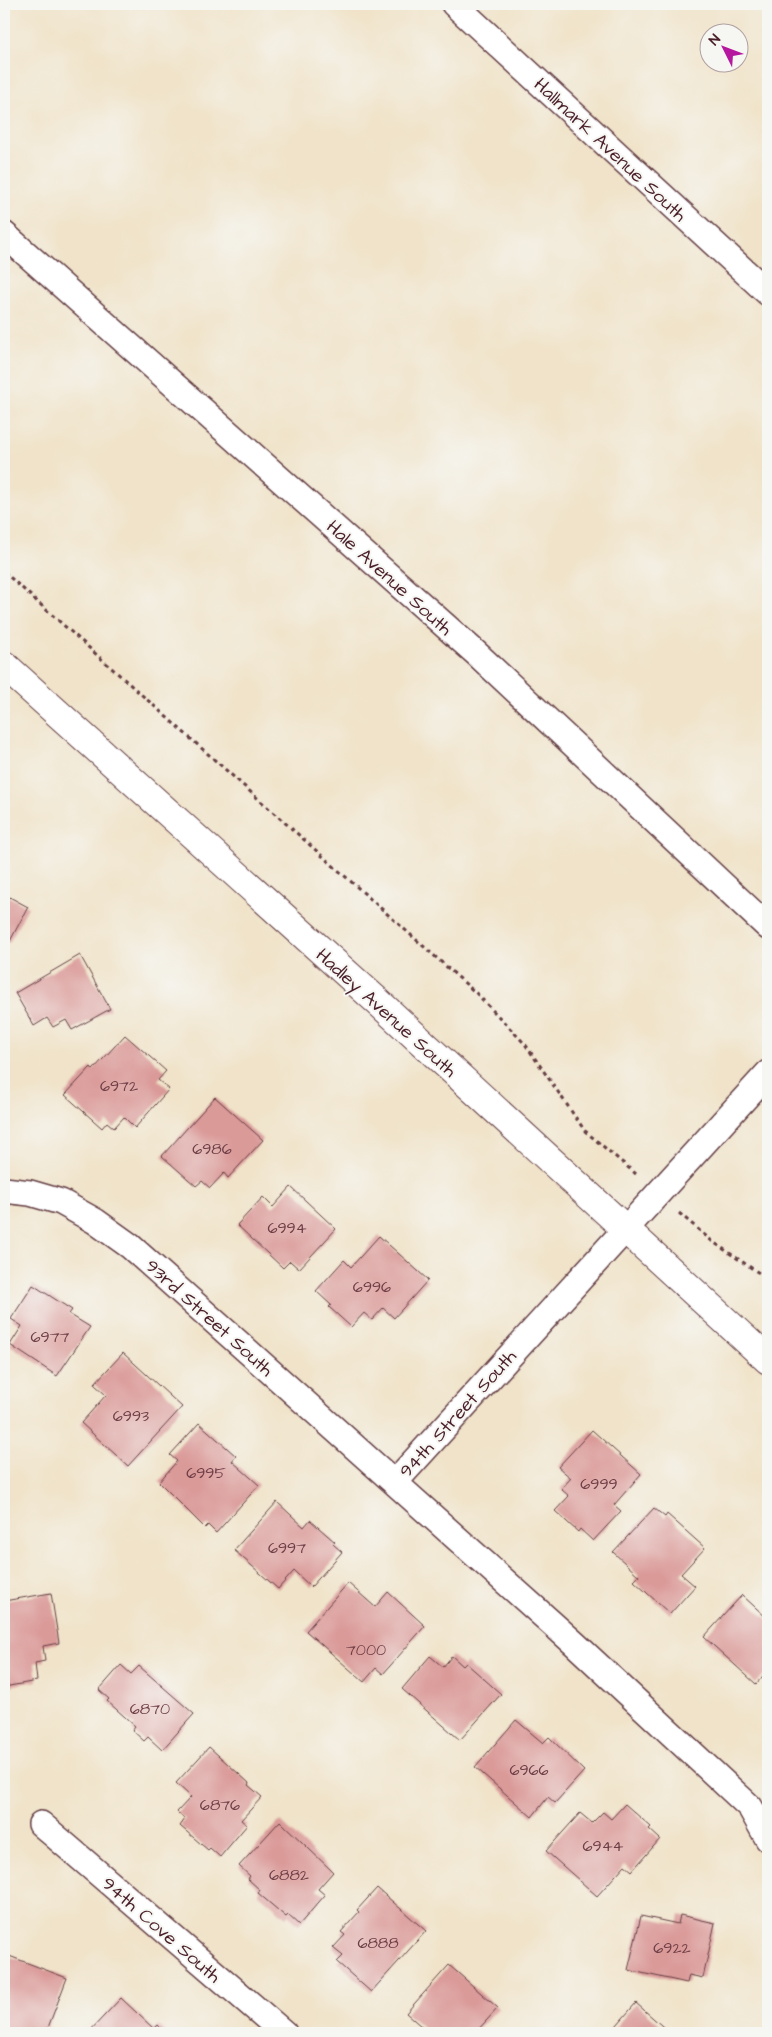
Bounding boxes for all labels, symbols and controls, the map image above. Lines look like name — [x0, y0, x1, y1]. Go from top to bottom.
north arrow — [700, 22, 750, 72]
text: N — [705, 30, 726, 50]
street label: Hallmark Avenue South — [528, 72, 693, 229]
street label: Hale Avenue South — [320, 514, 458, 642]
street label: Hadley Avenue South — [309, 942, 463, 1085]
house number: 6972 — [100, 1075, 138, 1097]
house number: 6986 — [192, 1138, 232, 1160]
house number: 6994 — [267, 1217, 307, 1239]
street label: 93rd Street South — [139, 1253, 279, 1383]
house number: 6996 — [353, 1276, 391, 1298]
house number: 6977 — [31, 1326, 70, 1348]
street label: 94th Street South — [393, 1343, 524, 1484]
house number: 6993 — [113, 1405, 149, 1427]
house number: 6995 — [186, 1462, 226, 1484]
house number: 6999 — [580, 1473, 618, 1495]
house number: 6997 — [268, 1537, 306, 1559]
house number: 7000 — [346, 1639, 386, 1661]
house number: 6870 — [130, 1698, 170, 1720]
house number: 6966 — [509, 1759, 549, 1781]
house number: 6876 — [200, 1794, 240, 1816]
house number: 6944 — [583, 1835, 624, 1857]
house number: 6882 — [269, 1864, 309, 1886]
street label: 94th Cove South — [96, 1871, 227, 1990]
house number: 6888 — [357, 1932, 399, 1954]
house number: 6922 — [653, 1937, 691, 1959]

